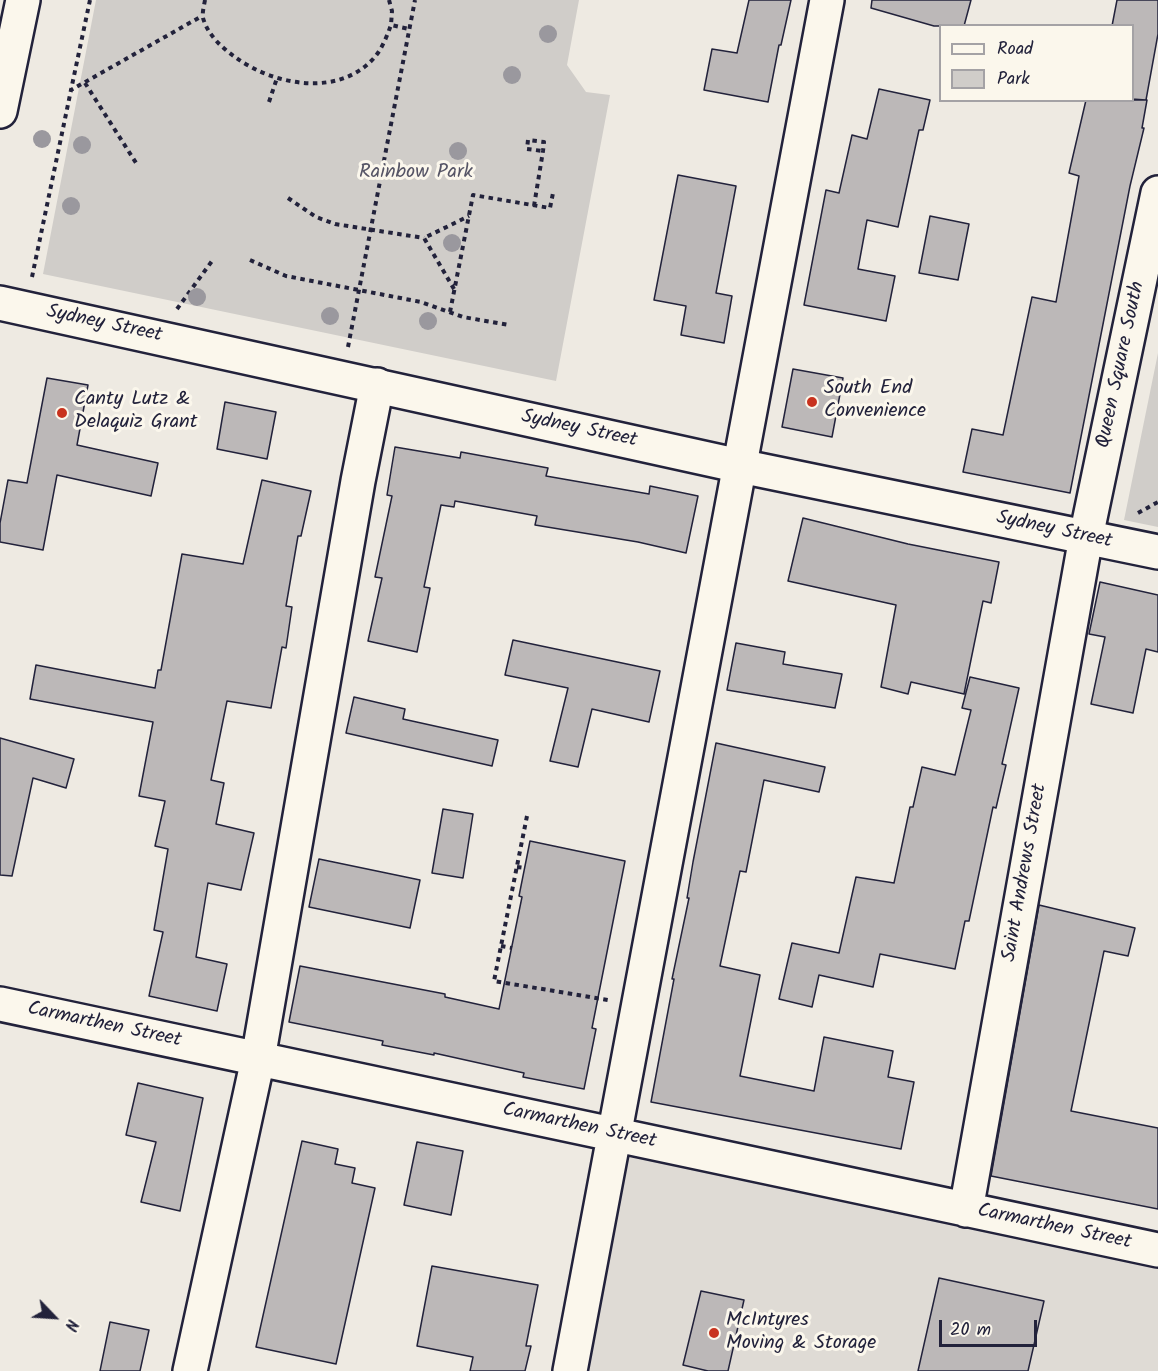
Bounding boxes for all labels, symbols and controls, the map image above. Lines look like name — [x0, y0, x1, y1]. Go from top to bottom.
legend — [939, 24, 1134, 102]
text: Road — [997, 35, 1033, 64]
text: Park — [997, 65, 1030, 94]
park label: Rainbow Park — [359, 162, 473, 186]
street label: Queen Square South — [1093, 280, 1151, 450]
street label: Sydney Street — [44, 301, 164, 349]
place label: South End Convenience — [824, 378, 926, 425]
place label: Canty Lutz & Delaquiz Grant — [74, 389, 197, 436]
marker: South End Convenience — [805, 395, 819, 409]
marker: Canty Lutz & Delaquiz Grant — [55, 406, 69, 420]
street label: Sydney Street — [519, 406, 639, 454]
street label: Sydney Street — [994, 507, 1114, 555]
street label: Saint Andrews Street — [999, 782, 1053, 964]
street label: Carmarthen Street — [25, 998, 183, 1054]
street label: Carmarthen Street — [500, 1099, 658, 1155]
street label: Carmarthen Street — [975, 1200, 1133, 1256]
north arrow — [24, 1287, 84, 1347]
scale bar — [942, 1308, 1040, 1346]
place label: McIntyres Moving & Storage — [726, 1310, 876, 1357]
text: N — [57, 1315, 84, 1335]
text: 20 m — [950, 1316, 991, 1345]
marker: McIntyres Moving & Storage — [707, 1326, 721, 1340]

